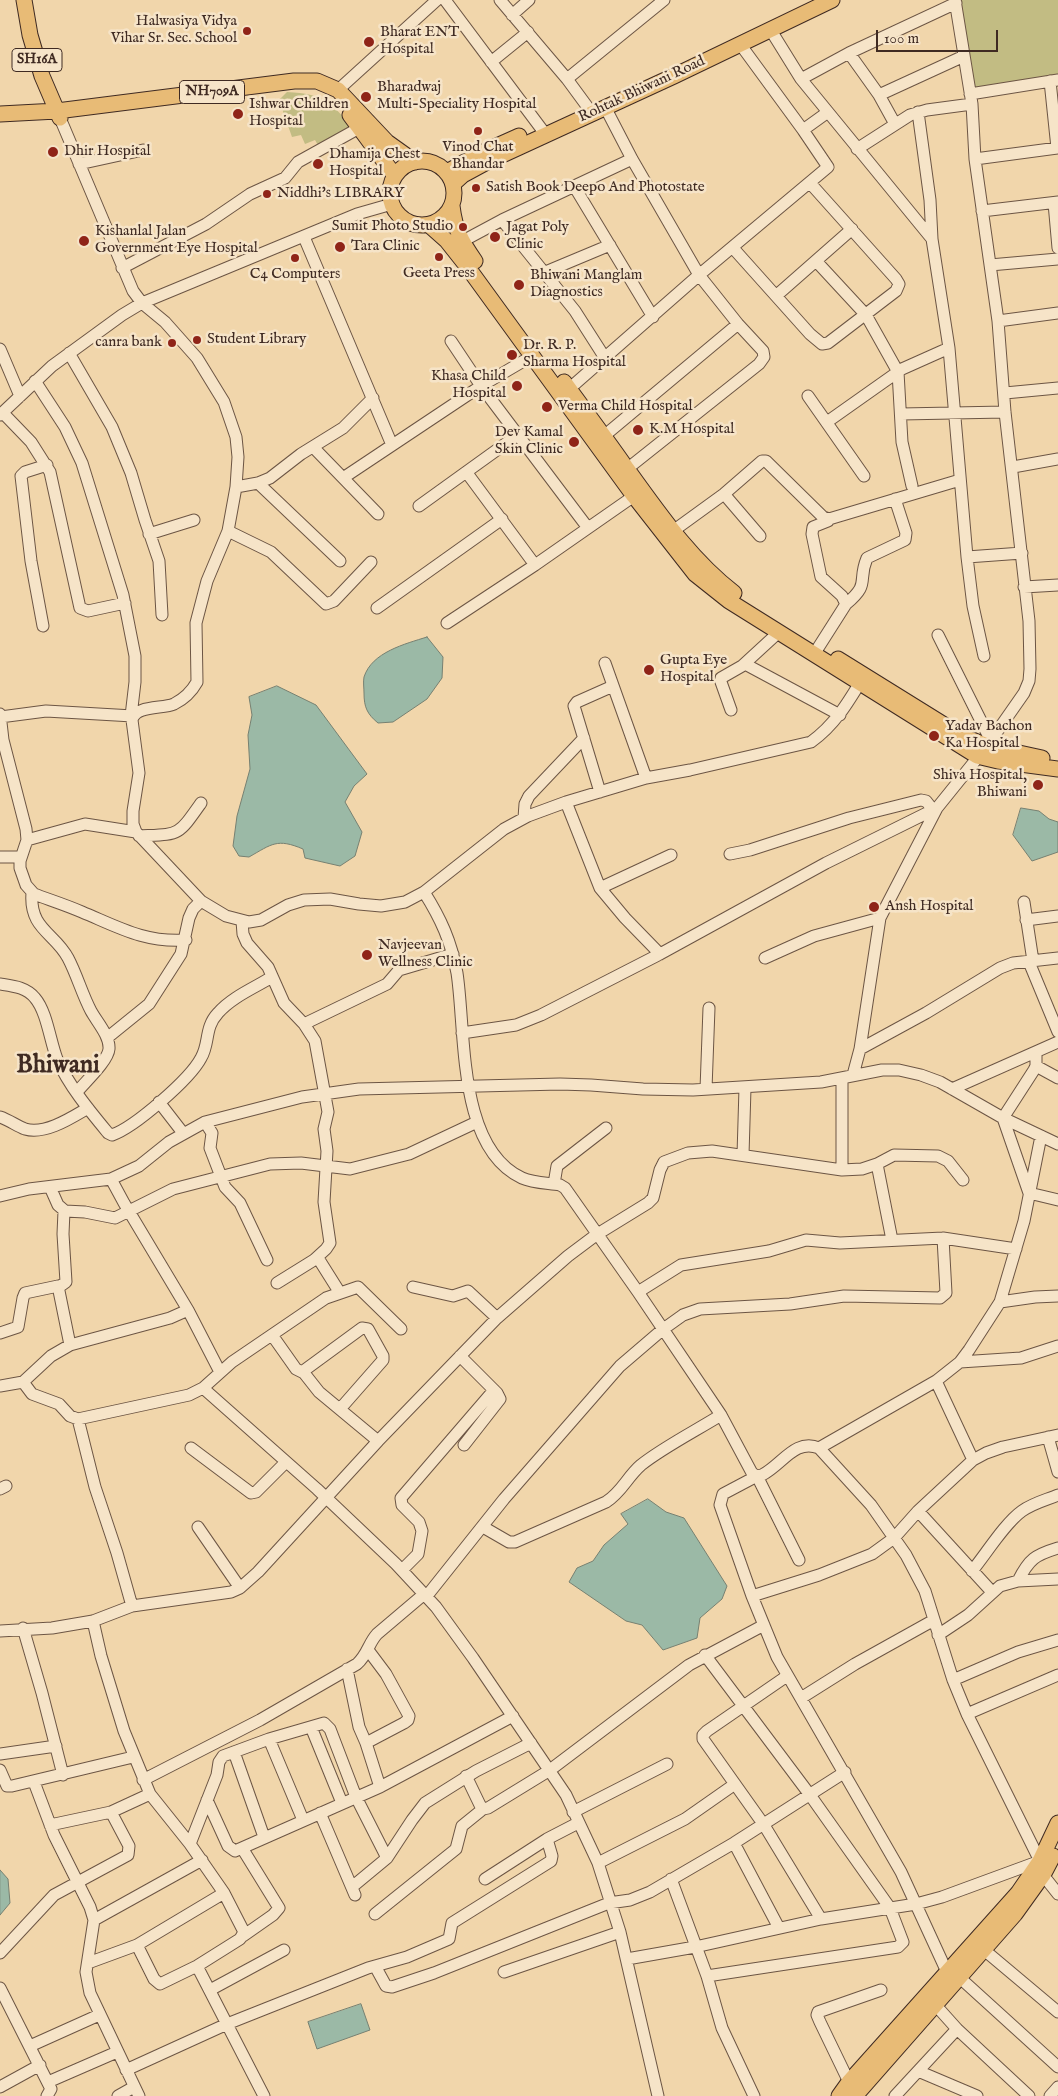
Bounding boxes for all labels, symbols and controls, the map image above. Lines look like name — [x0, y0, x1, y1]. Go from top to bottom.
place label: Halwasiya Vidya Vihar Sr. Sec. School — [111, 13, 237, 48]
scale bar — [878, 20, 1000, 52]
place label: Bharat ENT Hospital — [380, 24, 459, 59]
marker: Halwasiya Vidya Vihar Sr. Sec. School — [241, 25, 253, 37]
text: 100 m — [884, 29, 919, 48]
marker: Bharat ENT Hospital — [362, 35, 376, 49]
road number: SH16A — [12, 48, 62, 72]
street label: Rohtak Bhiwani Road — [576, 53, 708, 127]
place label: Bharadwaj Multi-Speciality Hospital — [377, 79, 536, 114]
road number: NH709A — [180, 80, 244, 104]
marker: Bharadwaj Multi-Speciality Hospital — [359, 90, 373, 104]
place label: Ishwar Children Hospital — [249, 96, 349, 131]
marker: Ishwar Children Hospital — [231, 107, 245, 121]
marker: Vinod Chat Bhandar — [472, 125, 484, 137]
place label: Vinod Chat Bhandar — [442, 139, 514, 174]
place label: Dhir Hospital — [64, 143, 151, 161]
marker: Dhir Hospital — [46, 145, 60, 159]
place label: Dhamija Chest Hospital — [329, 146, 420, 181]
marker: Dhamija Chest Hospital — [311, 157, 325, 171]
place label: Satish Book Deepo And Photostate — [486, 179, 705, 197]
marker: Satish Book Deepo And Photostate — [470, 182, 482, 194]
place label: Niddhi's LIBRARY — [277, 185, 404, 203]
marker: Niddhi's LIBRARY — [261, 188, 273, 200]
place label: Sumit Photo Studio — [332, 218, 453, 236]
place label: Jagat Poly Clinic — [506, 219, 569, 254]
marker: Sumit Photo Studio — [457, 221, 469, 233]
place label: Kishanlal Jalan Government Eye Hospital — [95, 223, 258, 258]
marker: Jagat Poly Clinic — [488, 230, 502, 244]
marker: Kishanlal Jalan Government Eye Hospital — [77, 234, 91, 248]
place label: Tara Clinic — [351, 238, 420, 256]
marker: Tara Clinic — [333, 240, 347, 254]
marker: Geeta Press — [433, 251, 445, 263]
marker: C4 Computers — [289, 252, 301, 264]
place label: Geeta Press — [403, 265, 475, 283]
place label: C4 Computers — [250, 266, 340, 284]
place label: Bhiwani Manglam Diagnostics — [530, 267, 642, 302]
marker: Bhiwani Manglam Diagnostics — [512, 278, 526, 292]
place label: Student Library — [207, 331, 306, 349]
place label: canra bank — [95, 334, 162, 352]
marker: Student Library — [191, 334, 203, 346]
marker: canra bank — [166, 337, 178, 349]
place label: Dr. R. P. Sharma Hospital — [523, 337, 626, 372]
marker: Dr. R. P. Sharma Hospital — [505, 348, 519, 362]
place label: Khasa Child Hospital — [431, 368, 506, 403]
marker: Khasa Child Hospital — [510, 379, 524, 393]
place label: Verma Child Hospital — [558, 398, 693, 416]
marker: Verma Child Hospital — [540, 400, 554, 414]
place label: K.M Hospital — [649, 421, 734, 439]
marker: K.M Hospital — [631, 423, 645, 437]
place label: Dev Kamal Skin Clinic — [495, 424, 563, 459]
marker: Dev Kamal Skin Clinic — [567, 435, 581, 449]
place label: Gupta Eye Hospital — [660, 652, 727, 687]
marker: Gupta Eye Hospital — [642, 663, 656, 677]
place label: Yadav Bachon Ka Hospital — [945, 718, 1032, 753]
marker: Yadav Bachon Ka Hospital — [927, 729, 941, 743]
place label: Shiva Hospital, Bhiwani — [933, 767, 1027, 802]
marker: Shiva Hospital, Bhiwani — [1031, 778, 1045, 792]
place label: Ansh Hospital — [885, 898, 973, 916]
marker: Ansh Hospital — [867, 900, 881, 914]
place label: Navjeevan Wellness Clinic — [378, 937, 473, 972]
marker: Navjeevan Wellness Clinic — [360, 948, 374, 962]
district label: Bhiwani — [16, 1052, 100, 1082]

